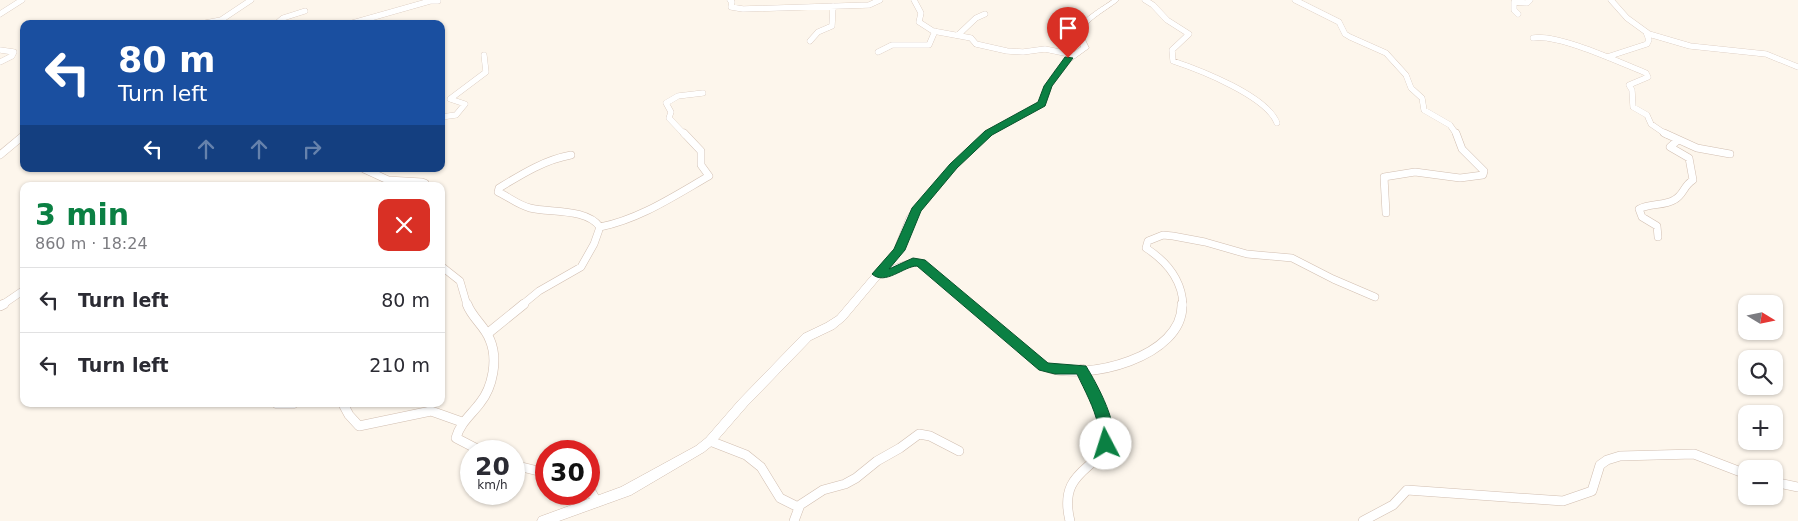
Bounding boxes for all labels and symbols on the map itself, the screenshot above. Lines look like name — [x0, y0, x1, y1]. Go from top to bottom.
pin — [1047, 7, 1089, 58]
north arrow — [1738, 295, 1782, 340]
position arrow — [1079, 417, 1131, 469]
speed limit sign: 30 — [535, 440, 600, 505]

